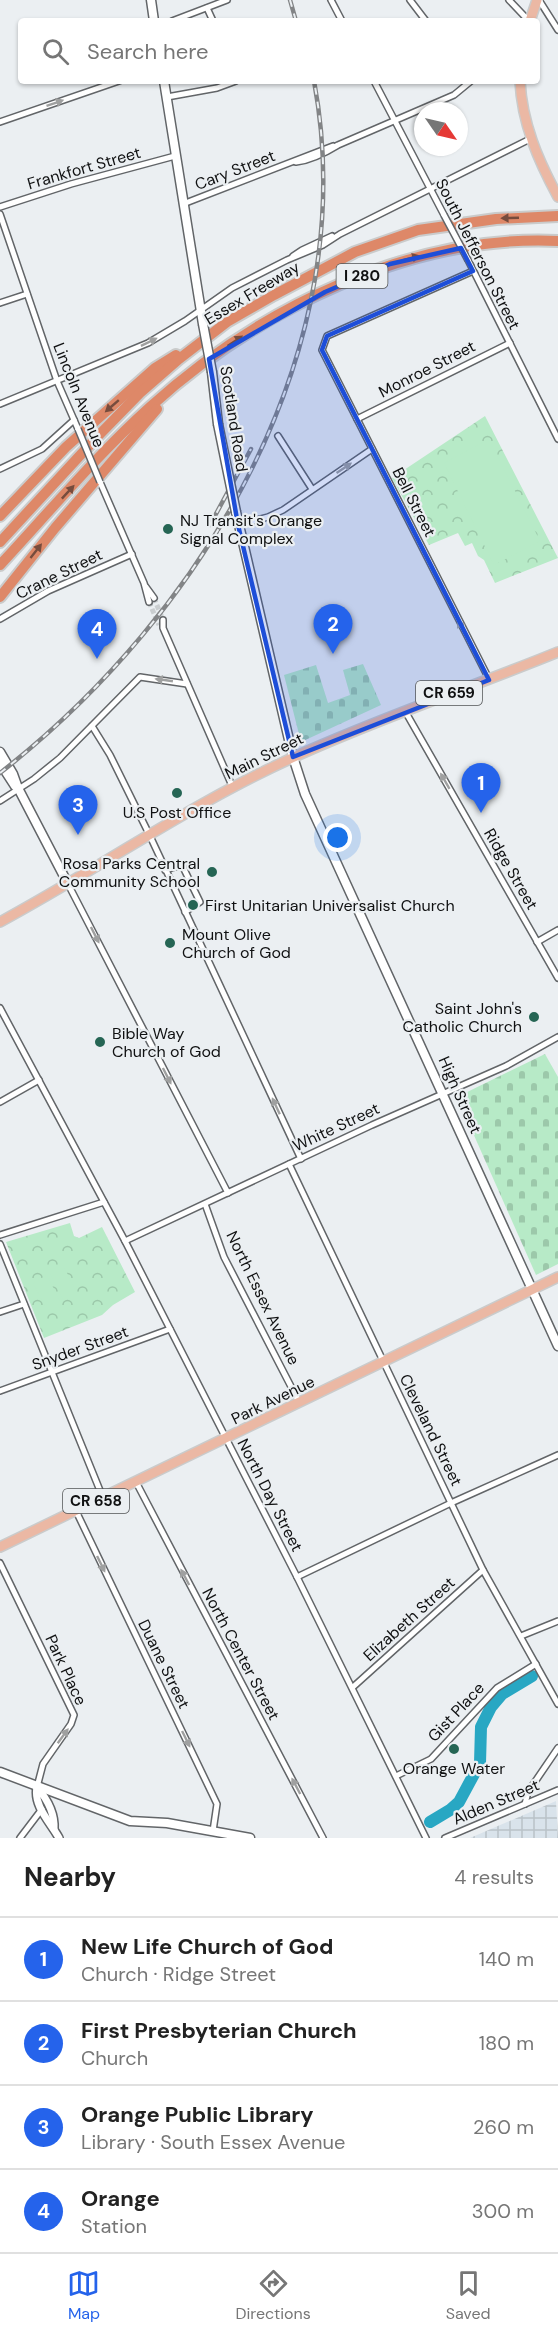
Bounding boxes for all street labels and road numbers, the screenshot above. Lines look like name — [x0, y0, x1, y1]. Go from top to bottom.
street label: Frankfort Street — [25, 142, 143, 194]
street label: Cary Street — [192, 145, 278, 195]
street label: South Jefferson Street — [431, 175, 525, 333]
street label: Essex Freeway — [201, 256, 303, 330]
road number: I 280 — [336, 264, 388, 288]
street label: Monroe Street — [375, 336, 479, 402]
street label: Lincoln Avenue — [48, 339, 110, 451]
street label: Scotland Road — [215, 365, 253, 473]
street label: Bell Street — [388, 464, 440, 540]
street label: Crane Street — [12, 544, 106, 604]
road number: CR 659 — [416, 681, 482, 705]
street label: Main Street — [221, 728, 307, 784]
street label: Ridge Street — [479, 824, 543, 914]
street label: High Street — [434, 1053, 486, 1137]
street label: White Street — [289, 1098, 383, 1156]
street label: North Essex Avenue — [221, 1228, 305, 1368]
street label: Snyder Street — [29, 1321, 131, 1375]
street label: Park Avenue — [228, 1371, 318, 1429]
street label: Cleveland Street — [395, 1371, 467, 1489]
street label: North Day Street — [232, 1435, 308, 1555]
road number: CR 658 — [63, 1489, 129, 1513]
street label: Elizabeth Street — [359, 1572, 459, 1666]
street label: North Center Street — [197, 1584, 285, 1724]
street label: Duane Street — [133, 1616, 195, 1712]
street label: Park Place — [40, 1631, 92, 1709]
street label: Gist Place — [423, 1678, 489, 1746]
street label: Alden Street — [450, 1774, 542, 1830]

